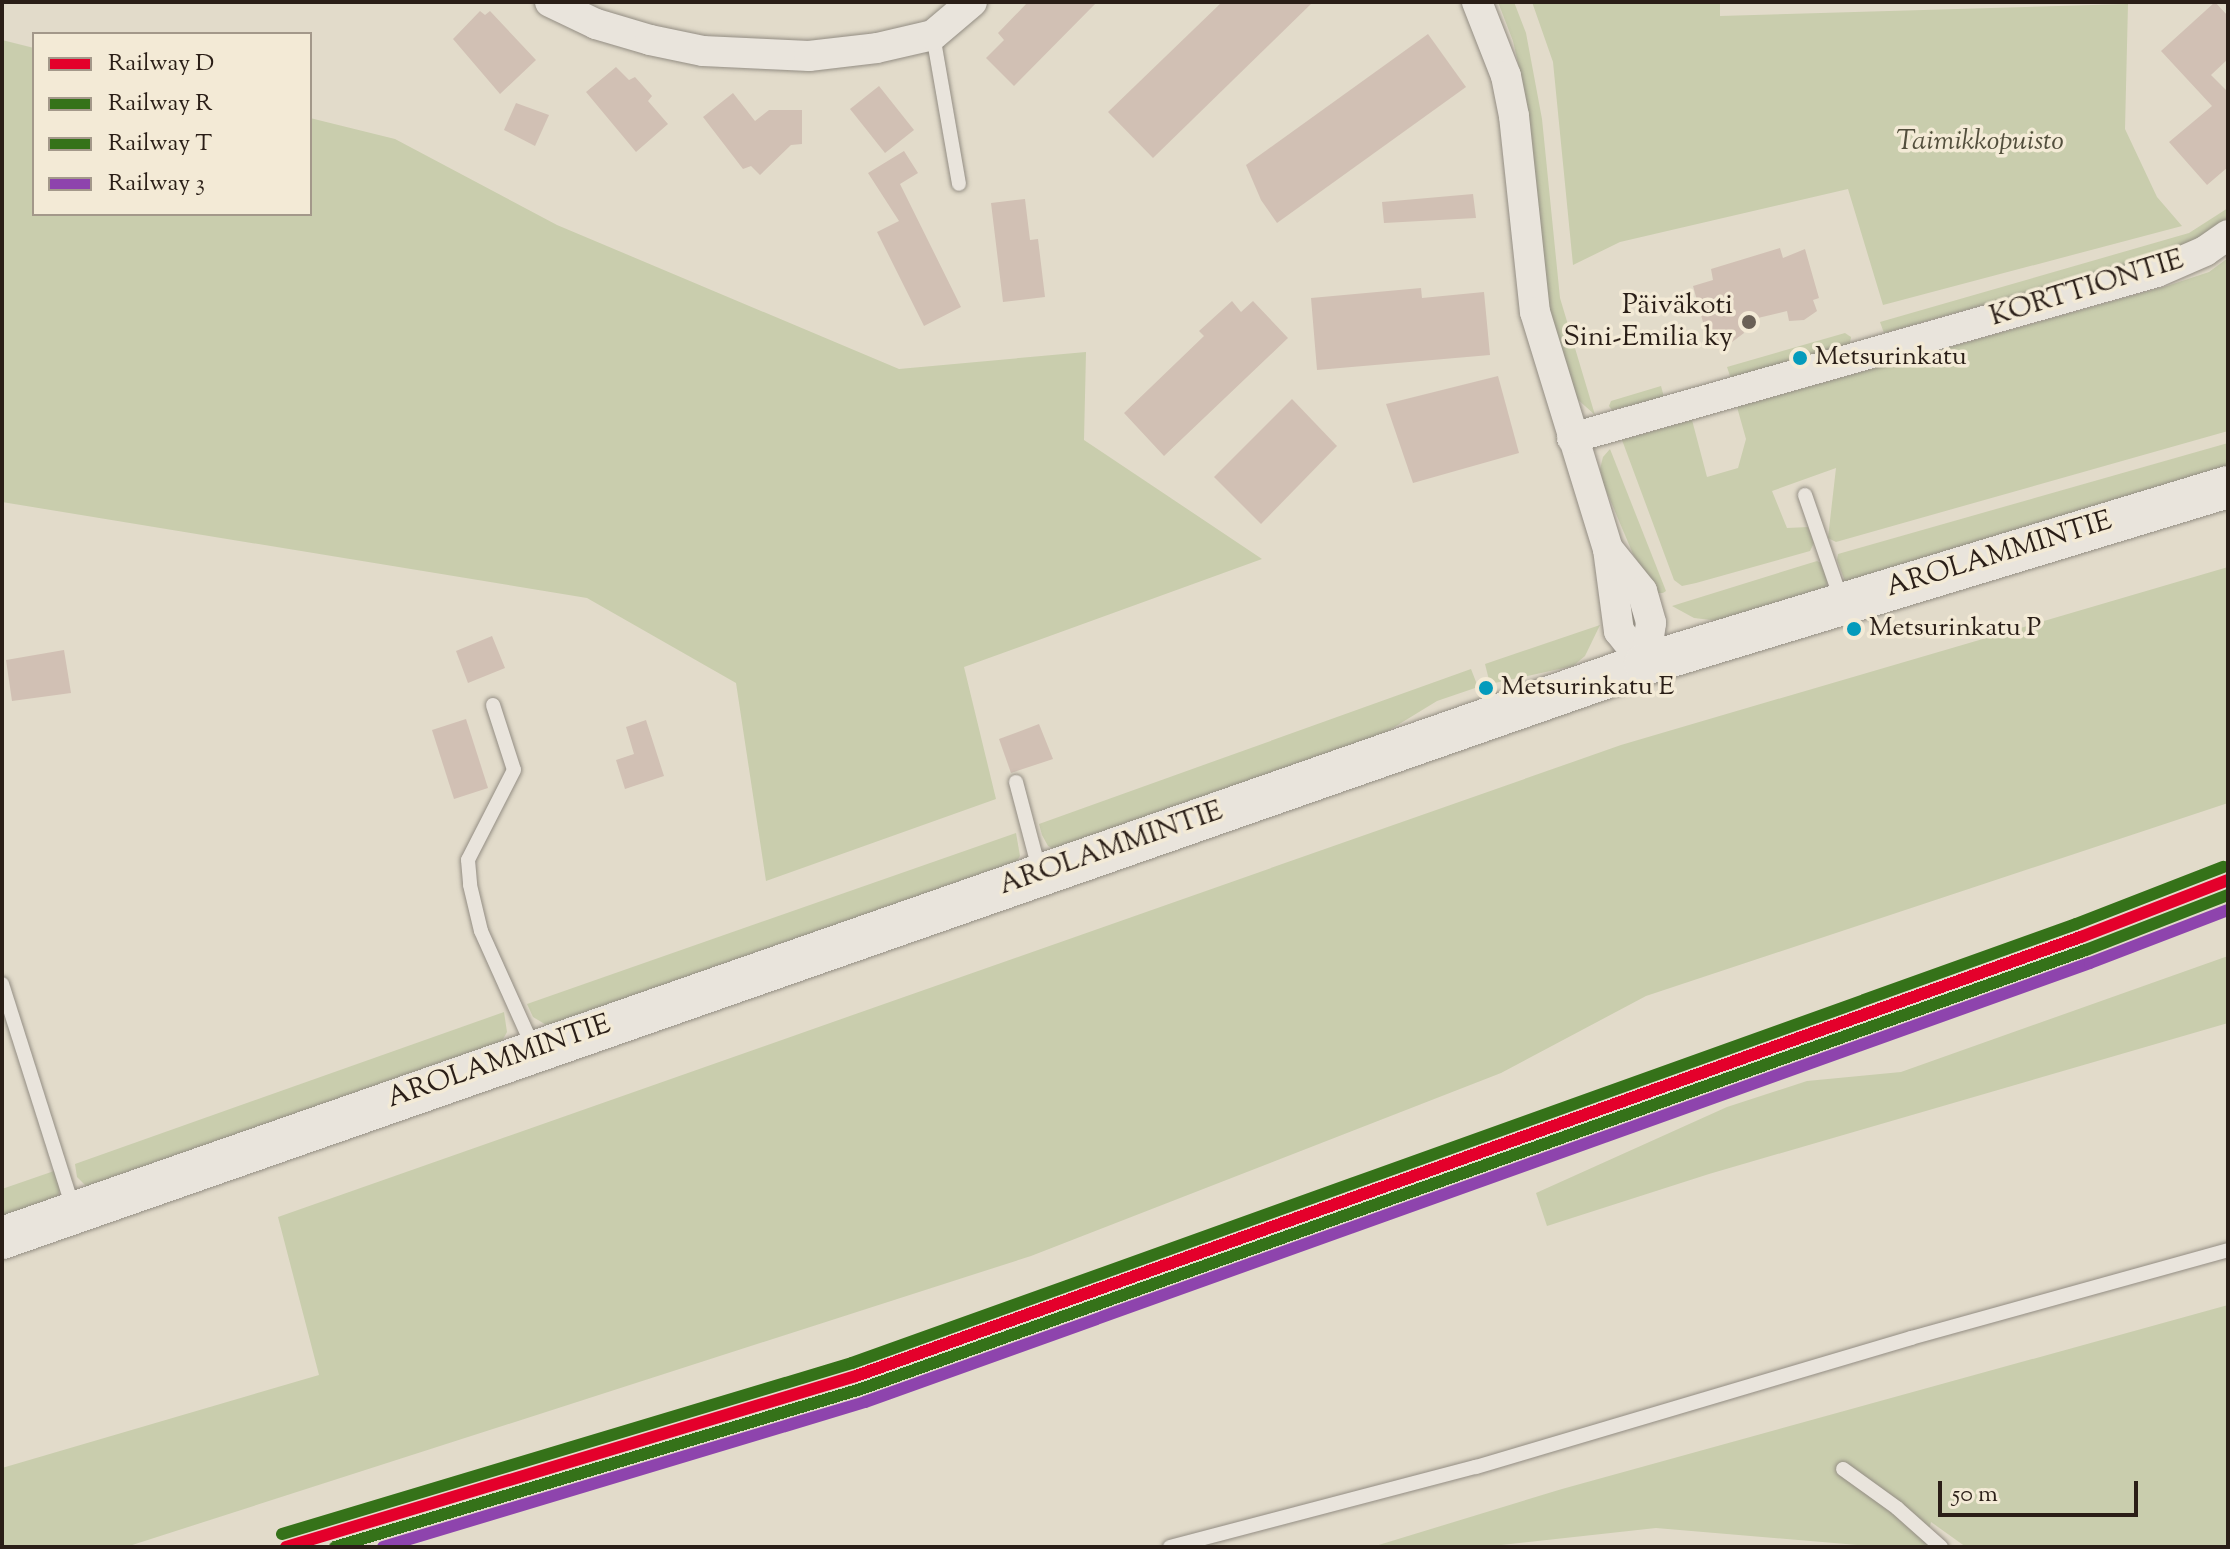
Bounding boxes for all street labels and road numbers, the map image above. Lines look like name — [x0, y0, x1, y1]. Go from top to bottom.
street label: KORTTIONTIE — [1986, 244, 2188, 334]
street label: AROLAMMINTIE — [1882, 505, 2116, 605]
street label: AROLAMMINTIE — [995, 795, 1227, 903]
street label: AROLAMMINTIE — [383, 1008, 615, 1116]

